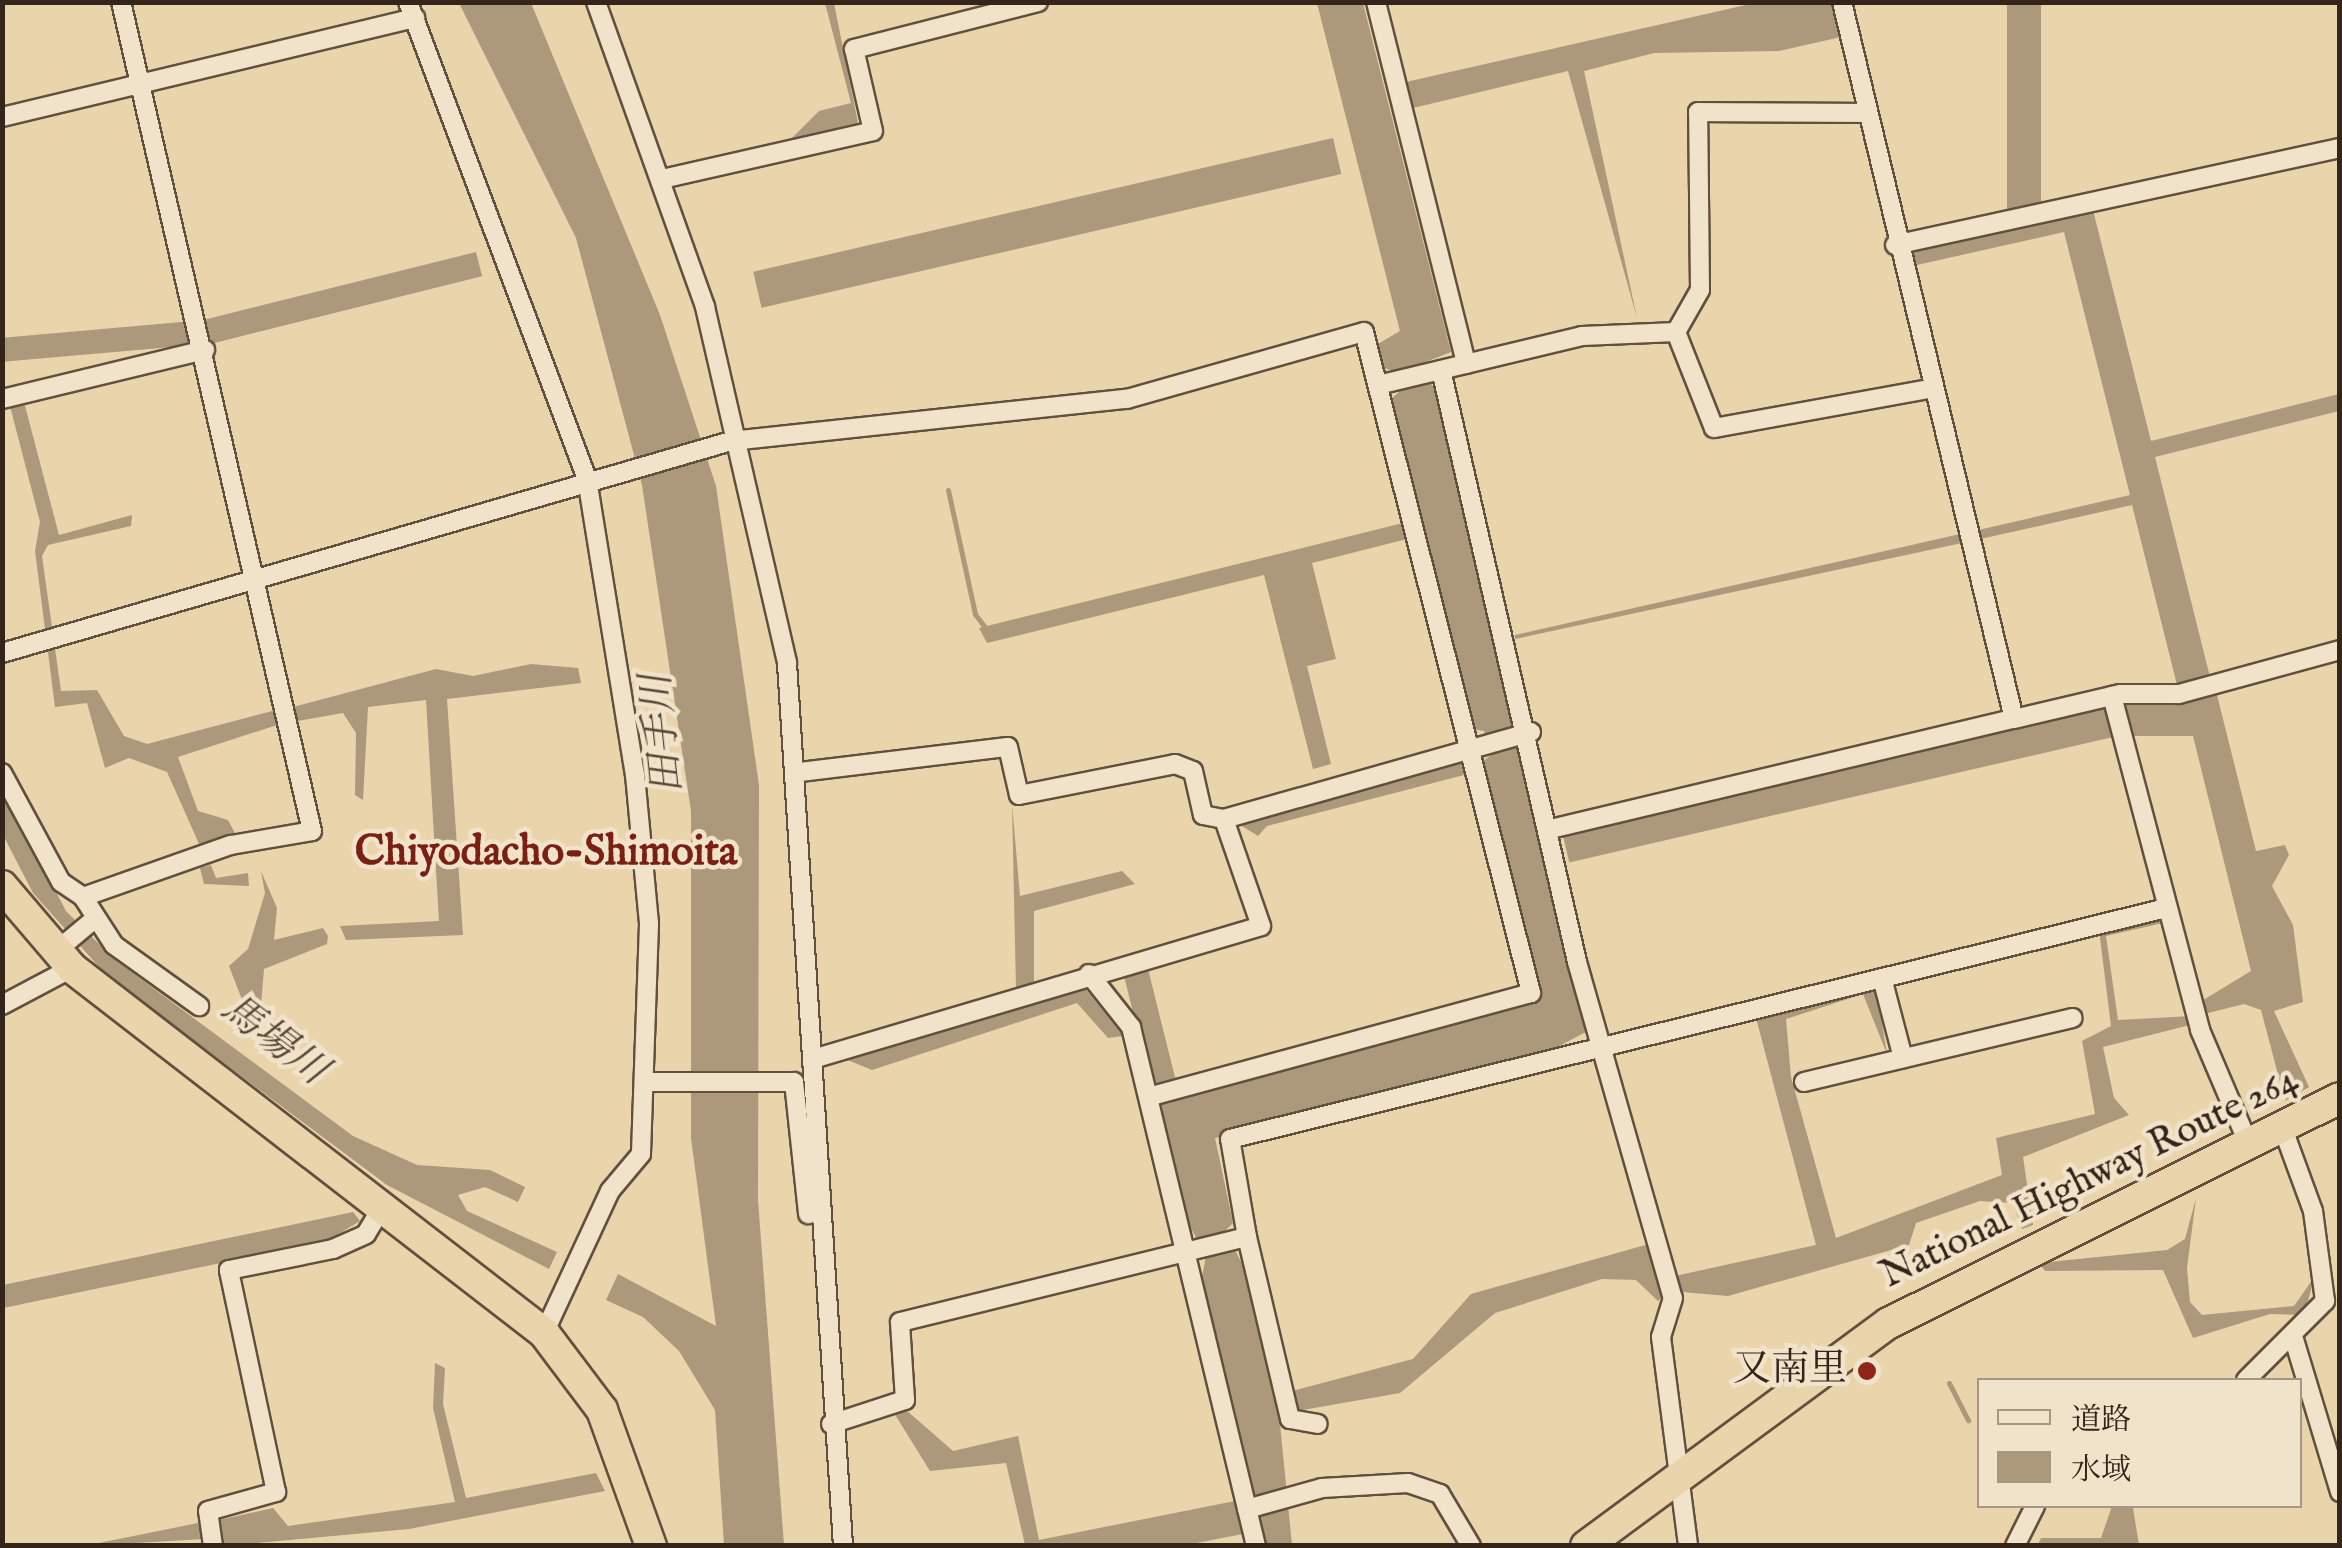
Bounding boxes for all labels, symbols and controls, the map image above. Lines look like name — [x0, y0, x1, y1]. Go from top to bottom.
water label: 田手川 — [634, 672, 694, 796]
district label: Chiyodacho-Shimoita — [355, 828, 737, 878]
water label: 馬場川 — [211, 986, 335, 1096]
street label: National Highway Route 264 — [1874, 1058, 2306, 1300]
place label: 又南里 — [1733, 1348, 1847, 1394]
marker: 又南里 — [1856, 1360, 1878, 1382]
legend — [1977, 1378, 2302, 1508]
text: 道路 — [2071, 1402, 2131, 1440]
text: 水域 — [2071, 1452, 2131, 1490]

